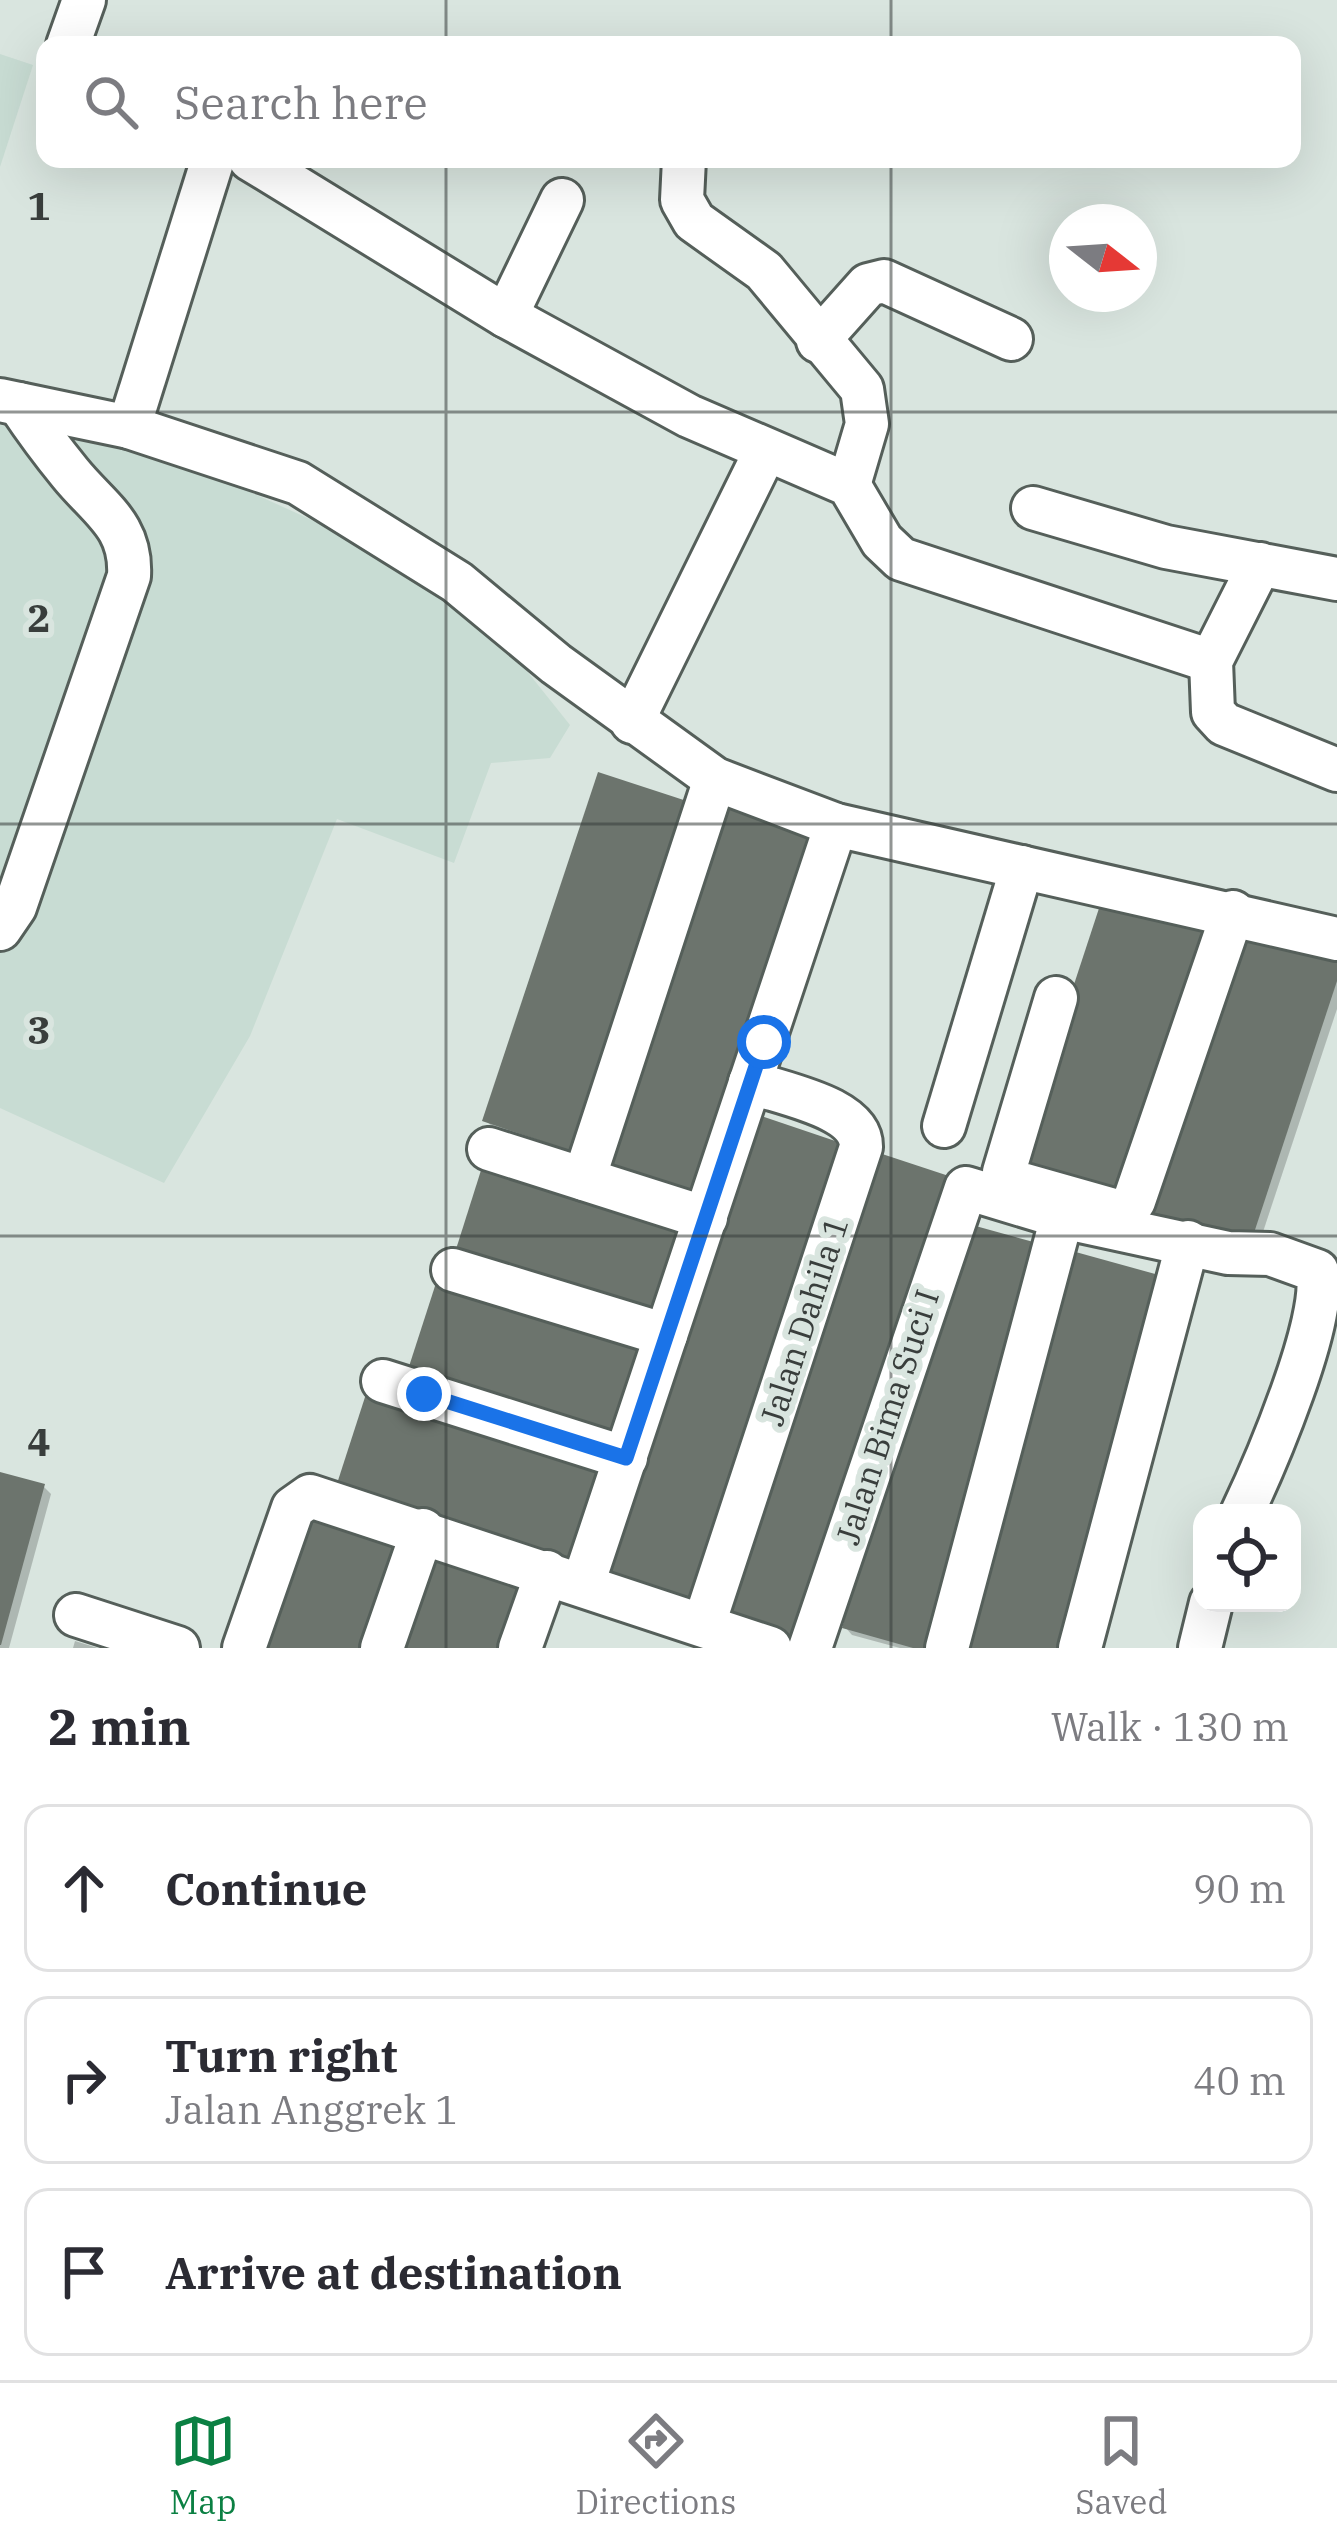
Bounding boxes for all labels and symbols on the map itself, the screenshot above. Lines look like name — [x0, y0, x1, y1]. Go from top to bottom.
text: 1 — [27, 180, 51, 231]
north arrow — [1049, 204, 1157, 312]
text: 2 — [27, 592, 51, 643]
text: 3 — [27, 1004, 51, 1055]
route start — [737, 1015, 791, 1069]
street label: Jalan Dahila 1 — [750, 1211, 858, 1431]
street label: Jalan Bima Suci I — [825, 1284, 948, 1550]
route end — [397, 1367, 451, 1421]
text: 4 — [27, 1416, 51, 1467]

